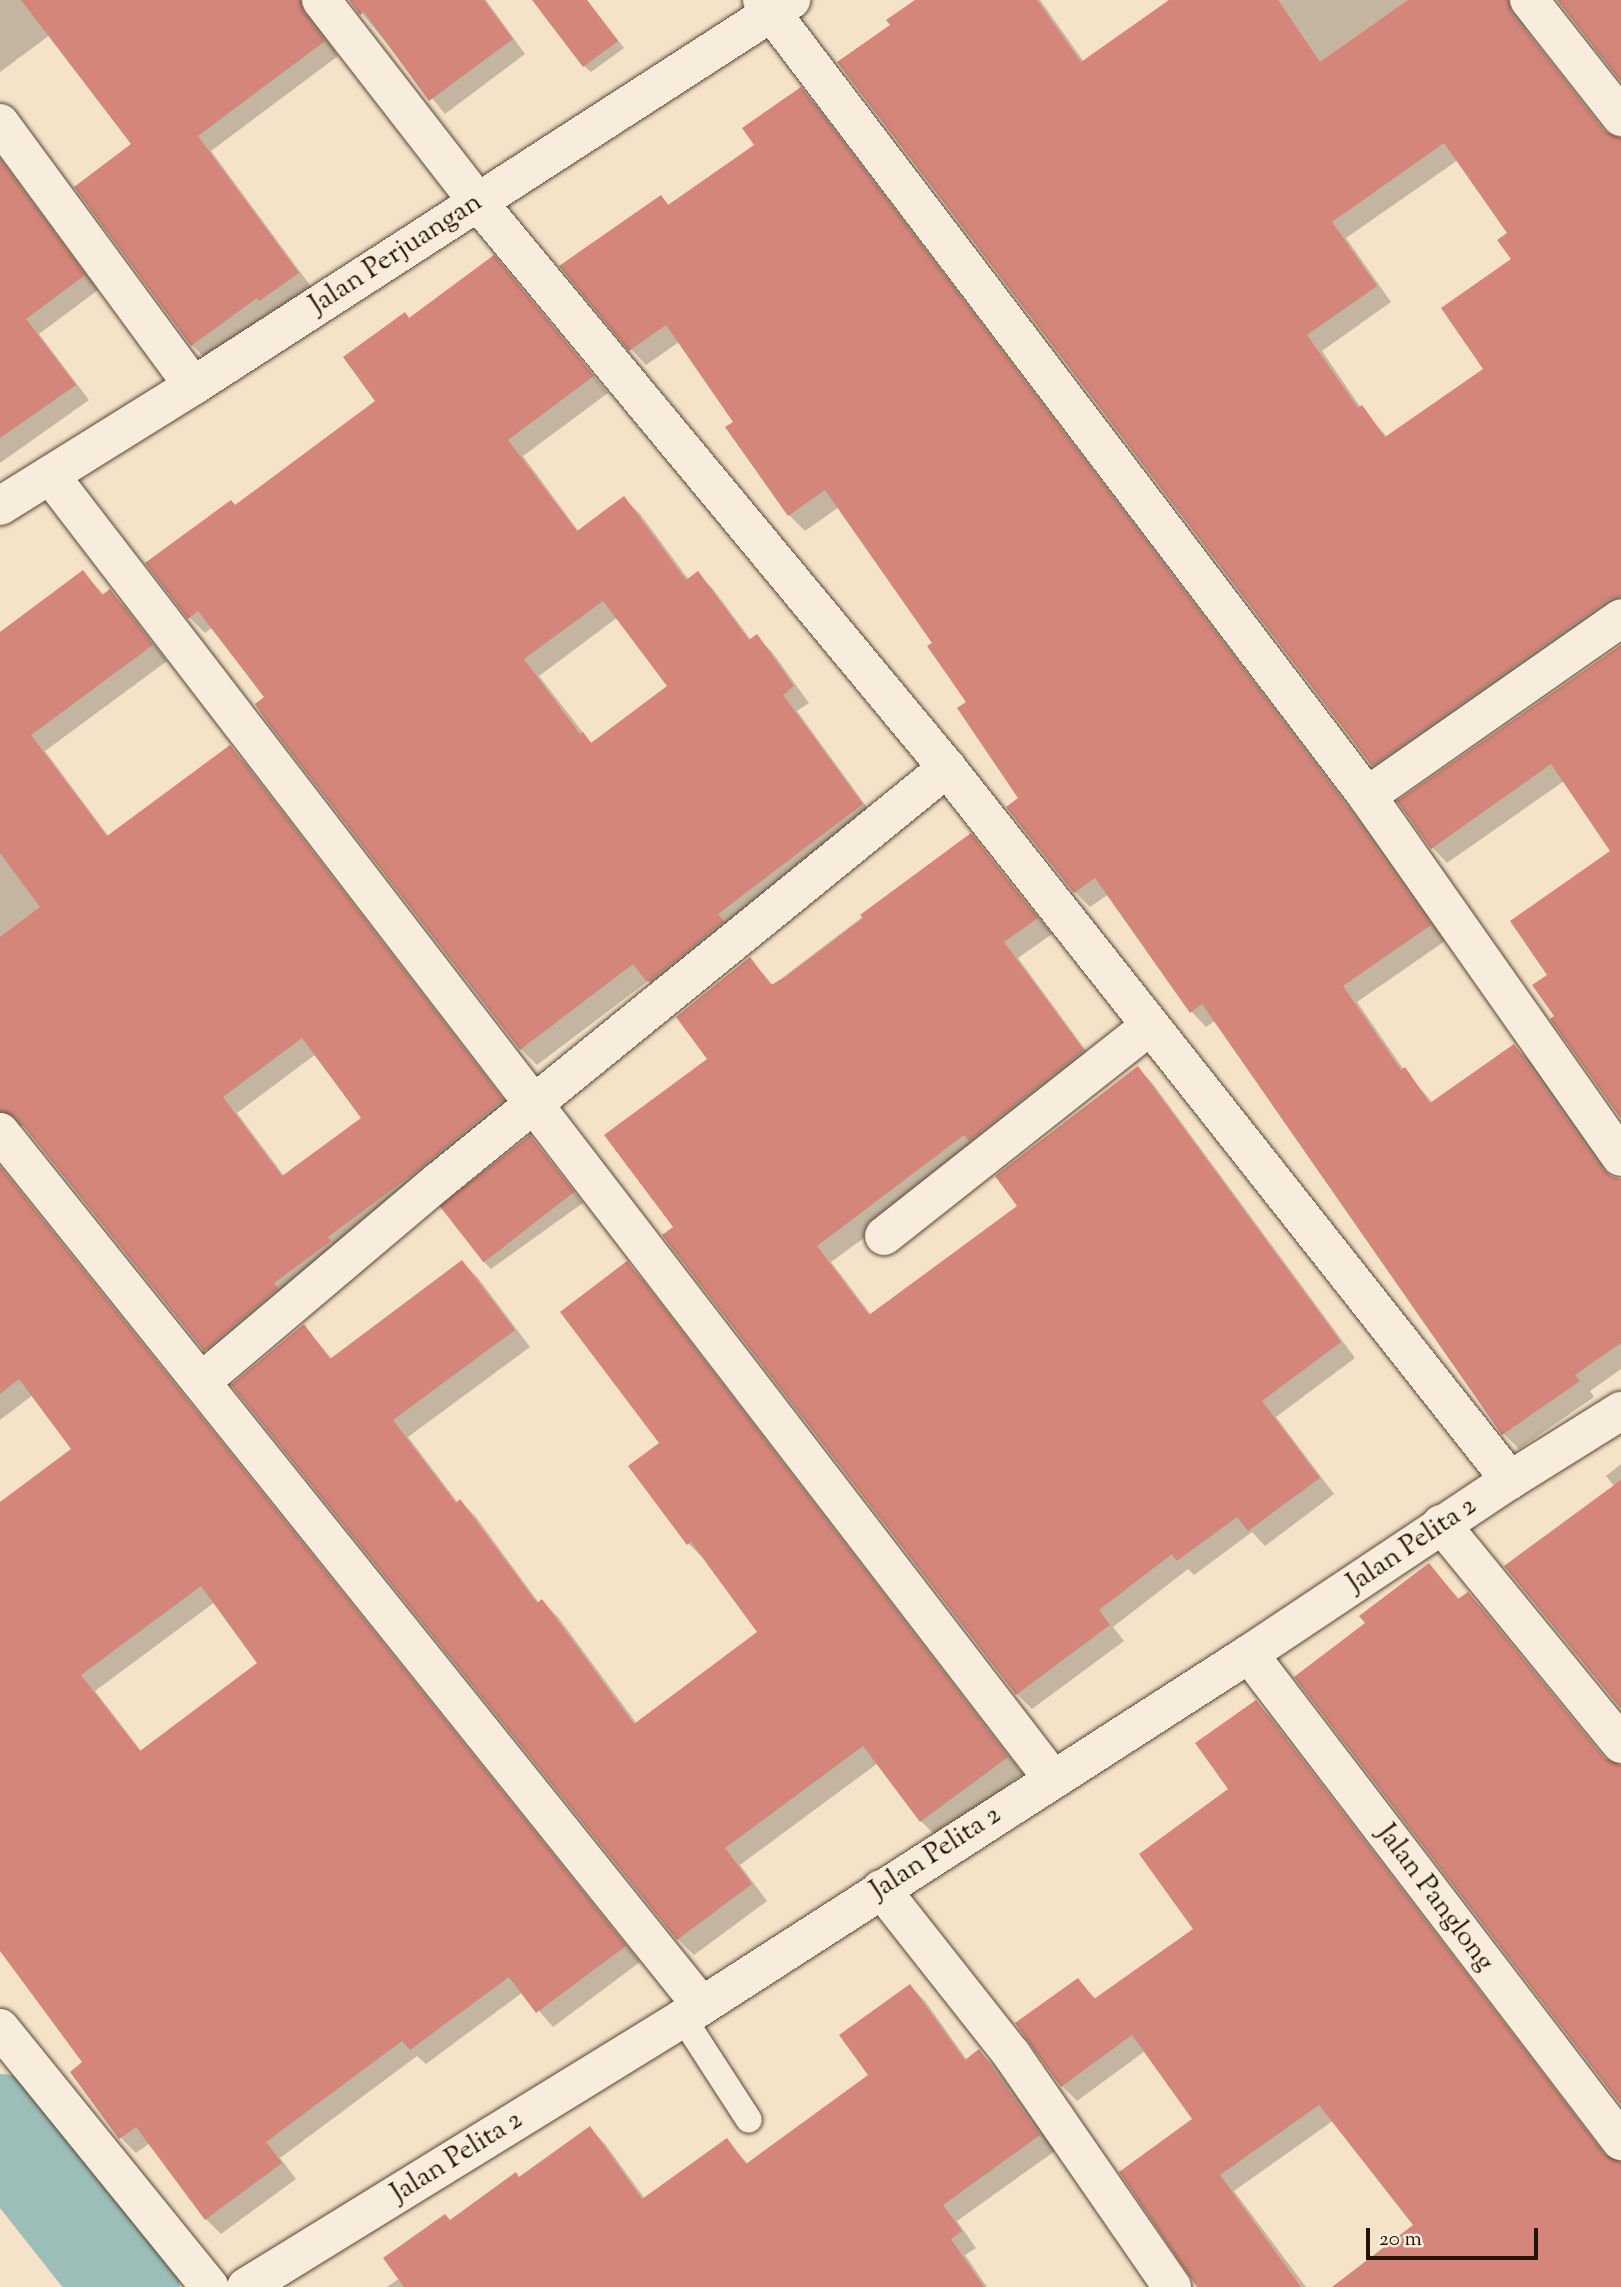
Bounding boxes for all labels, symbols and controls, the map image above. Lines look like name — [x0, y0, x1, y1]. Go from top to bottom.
street label: Jalan Perjuangan — [304, 186, 488, 322]
street label: Jalan Pelita 2 — [1341, 1489, 1483, 1601]
street label: Jalan Pelita 2 — [864, 1798, 1008, 1908]
street label: Jalan Panglong — [1369, 1818, 1501, 1978]
street label: Jalan Pelita 2 — [385, 2103, 529, 2211]
scale bar — [1369, 2214, 1540, 2258]
text: 20 m — [1379, 2225, 1422, 2255]

